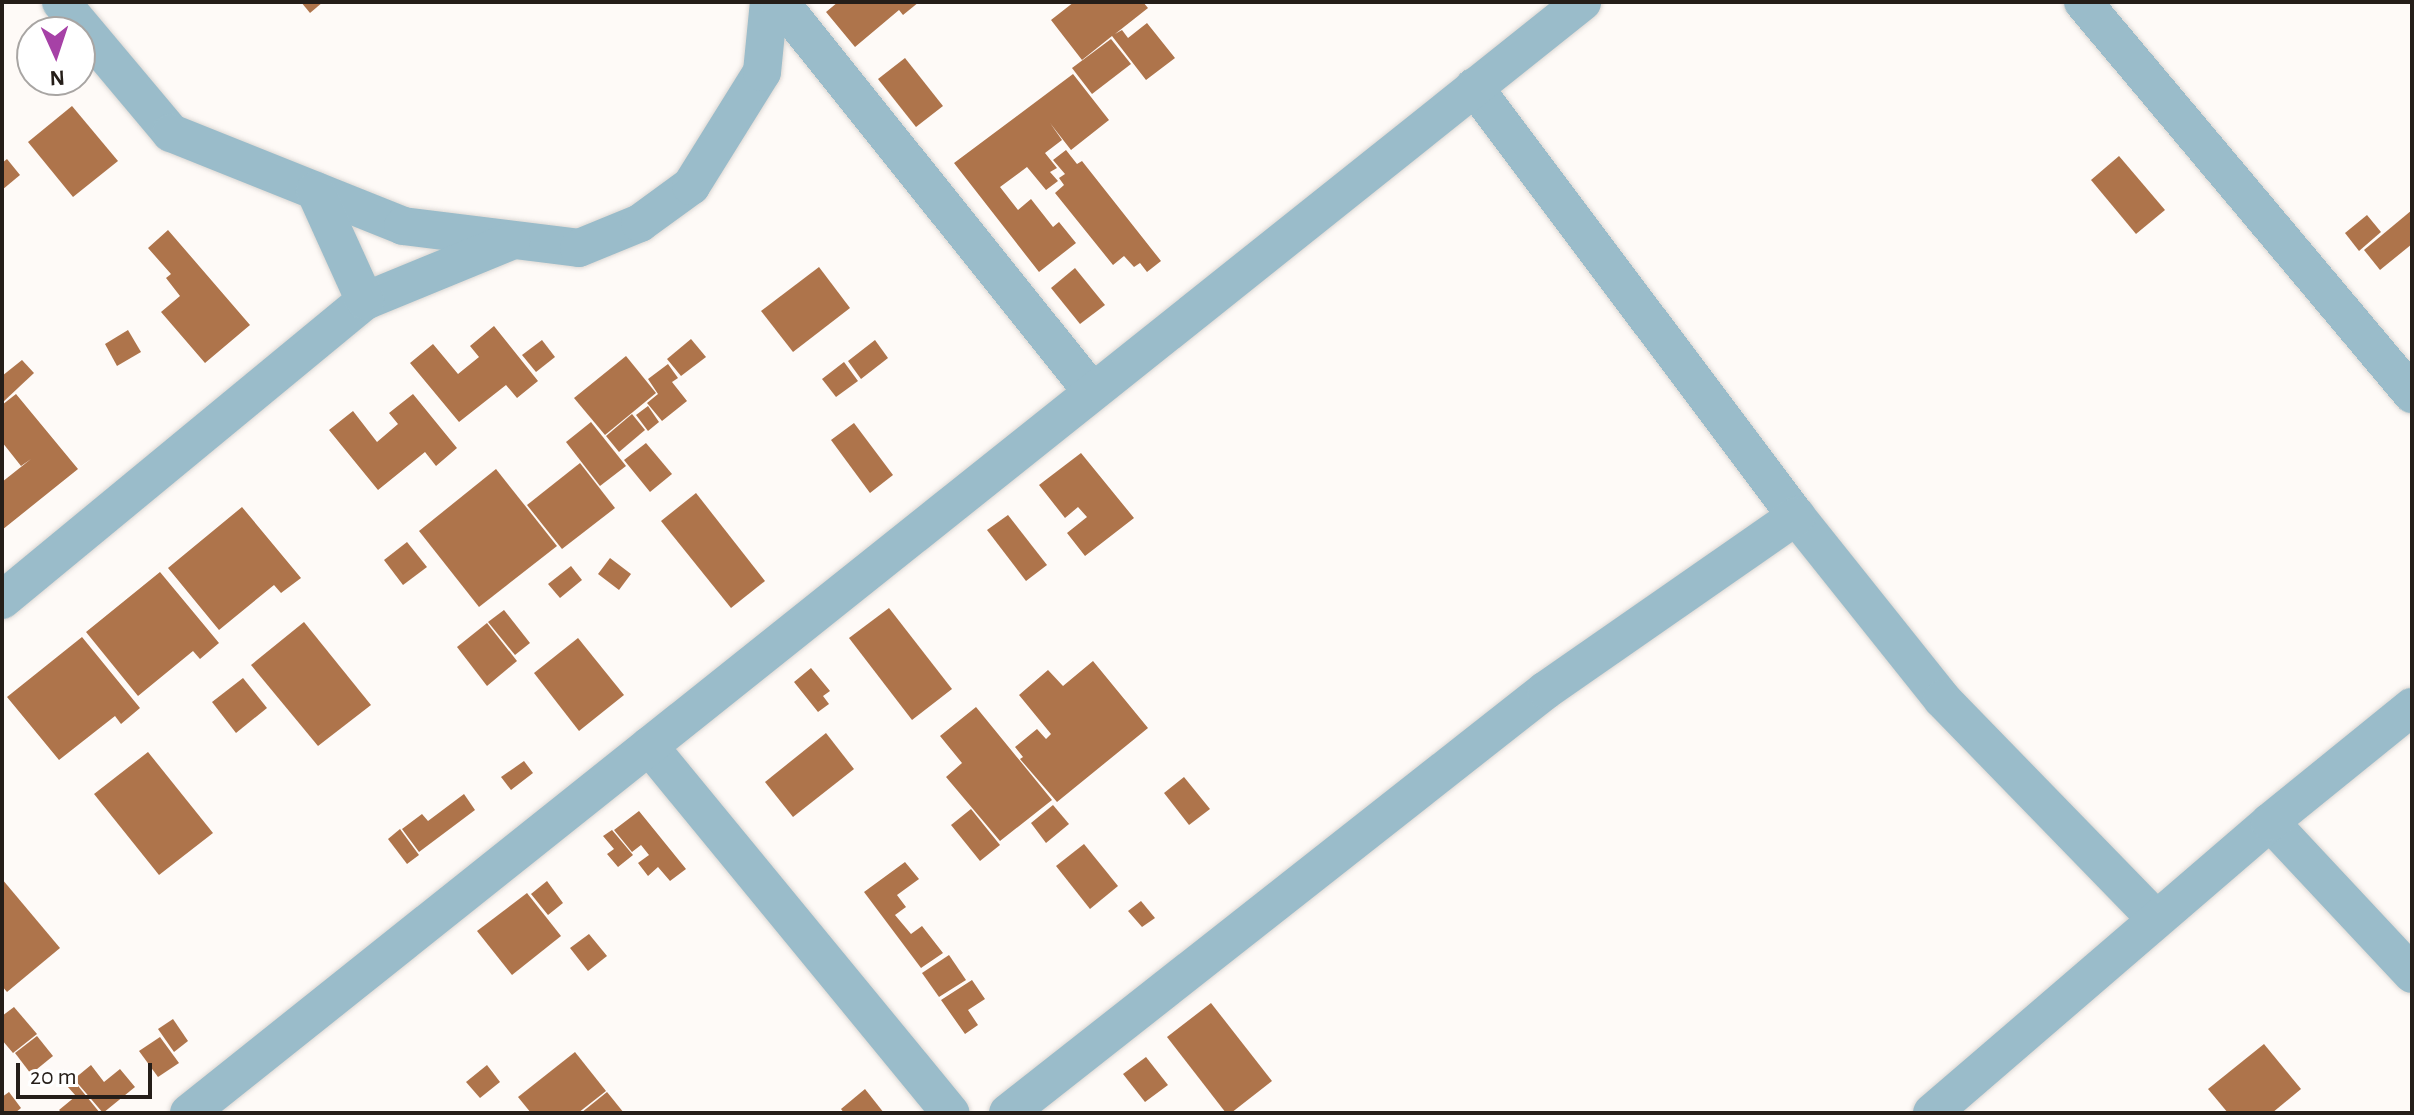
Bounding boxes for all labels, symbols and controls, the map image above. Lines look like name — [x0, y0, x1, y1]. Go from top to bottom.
north arrow — [16, 16, 96, 96]
text: N — [49, 67, 65, 89]
scale bar — [20, 1047, 156, 1097]
text: 20 m — [30, 1065, 77, 1089]

